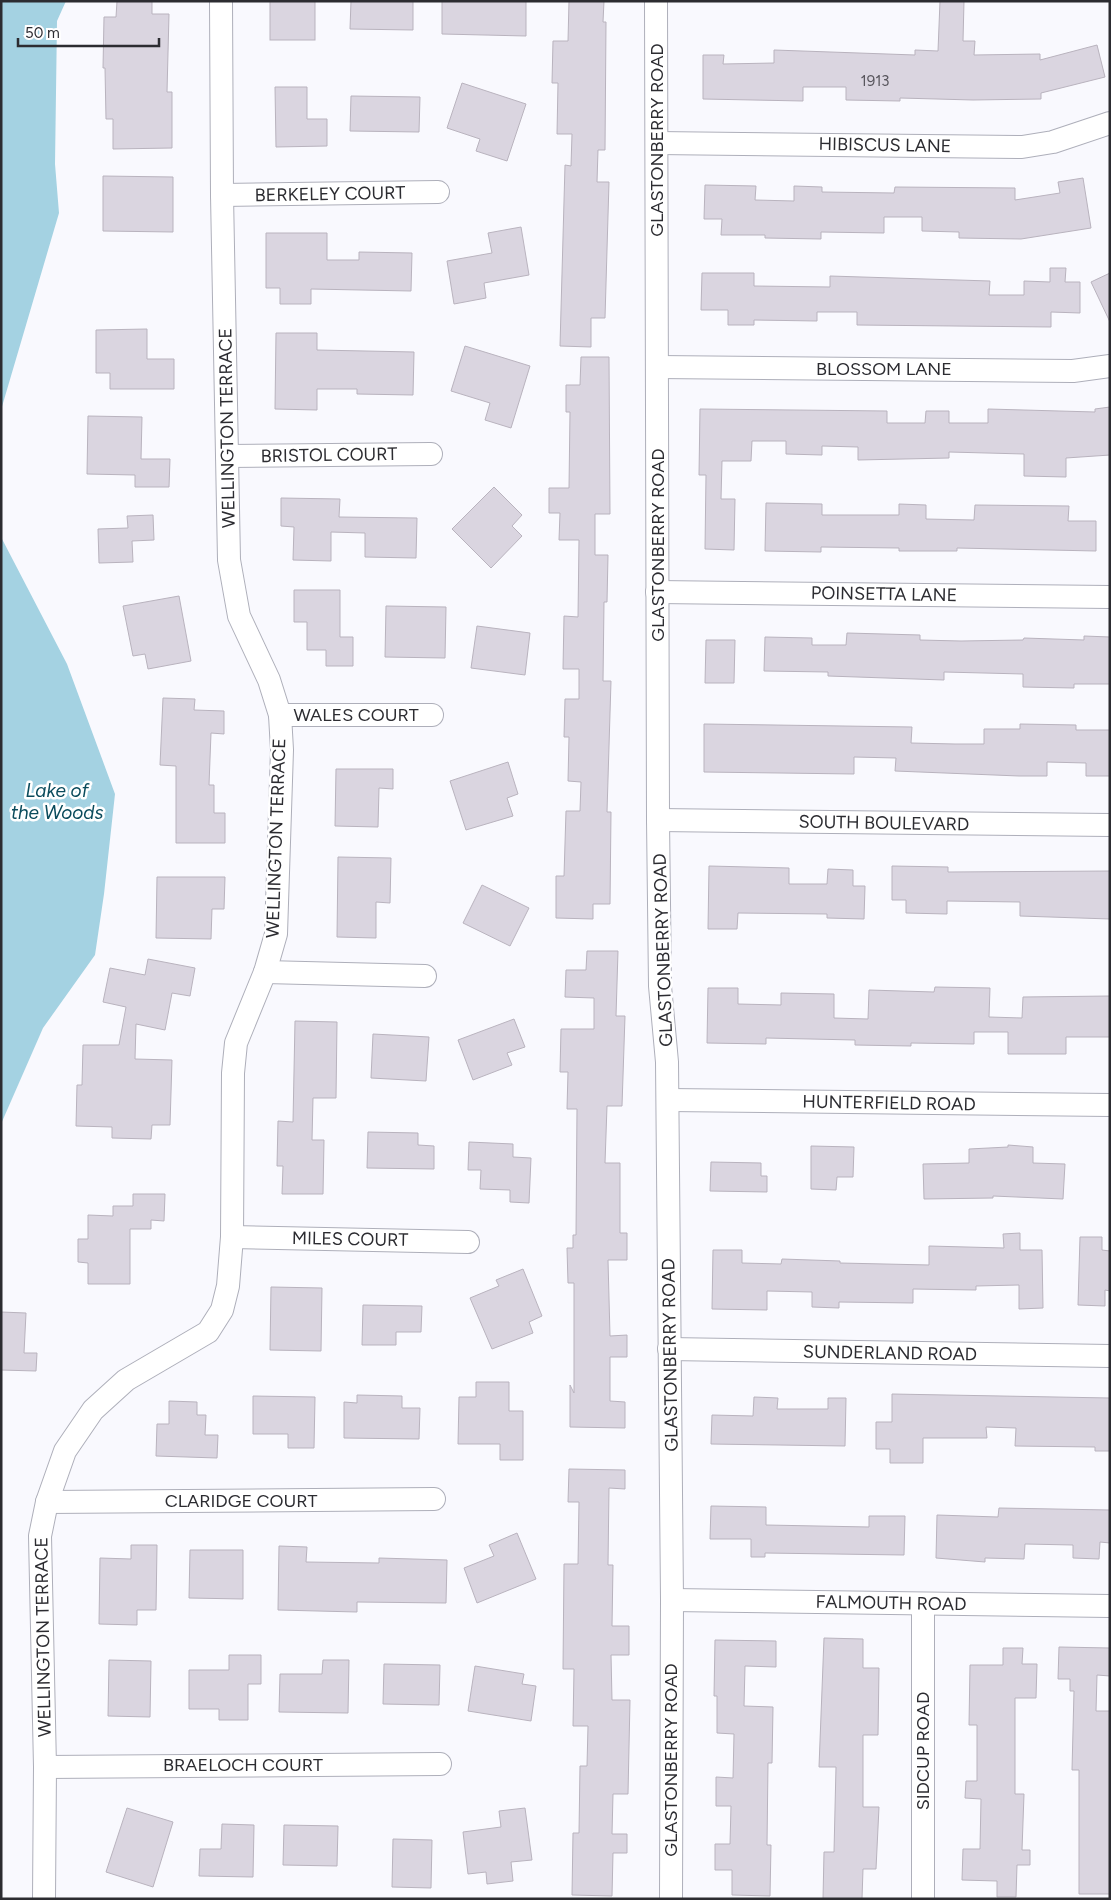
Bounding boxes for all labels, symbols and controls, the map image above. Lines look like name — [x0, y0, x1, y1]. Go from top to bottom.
scale bar — [18, 15, 159, 47]
text: 50 m — [25, 24, 60, 42]
street label: GLASTONBERRY ROAD — [646, 43, 668, 237]
house number: 1913 — [860, 72, 890, 90]
street label: HIBISCUS LANE — [818, 133, 952, 157]
street label: BERKELEY COURT — [254, 182, 406, 206]
street label: WELLINGTON TERRACE — [214, 328, 240, 528]
street label: BLOSSOM LANE — [816, 358, 952, 380]
street label: BRISTOL COURT — [260, 443, 398, 467]
street label: GLASTONBERRY ROAD — [647, 448, 669, 642]
street label: POINSETTA LANE — [811, 582, 957, 606]
street label: WALES COURT — [293, 704, 419, 726]
street label: WELLINGTON TERRACE — [262, 738, 290, 938]
water label: Lake of the Woods — [11, 779, 103, 824]
street label: SOUTH BOULEVARD — [798, 811, 970, 835]
street label: GLASTONBERRY ROAD — [649, 853, 677, 1047]
street label: HUNTERFIELD ROAD — [802, 1090, 976, 1116]
street label: MILES COURT — [292, 1227, 408, 1251]
street label: GLASTONBERRY ROAD — [657, 1258, 683, 1452]
street label: SUNDERLAND ROAD — [803, 1340, 977, 1366]
street label: CLARIDGE COURT — [165, 1490, 317, 1512]
street label: WELLINGTON TERRACE — [30, 1537, 56, 1737]
street label: FALMOUTH ROAD — [815, 1591, 967, 1615]
street label: GLASTONBERRY ROAD — [660, 1663, 682, 1857]
street label: SIDCUP ROAD — [912, 1692, 934, 1810]
street label: BRAELOCH COURT — [163, 1754, 323, 1776]

